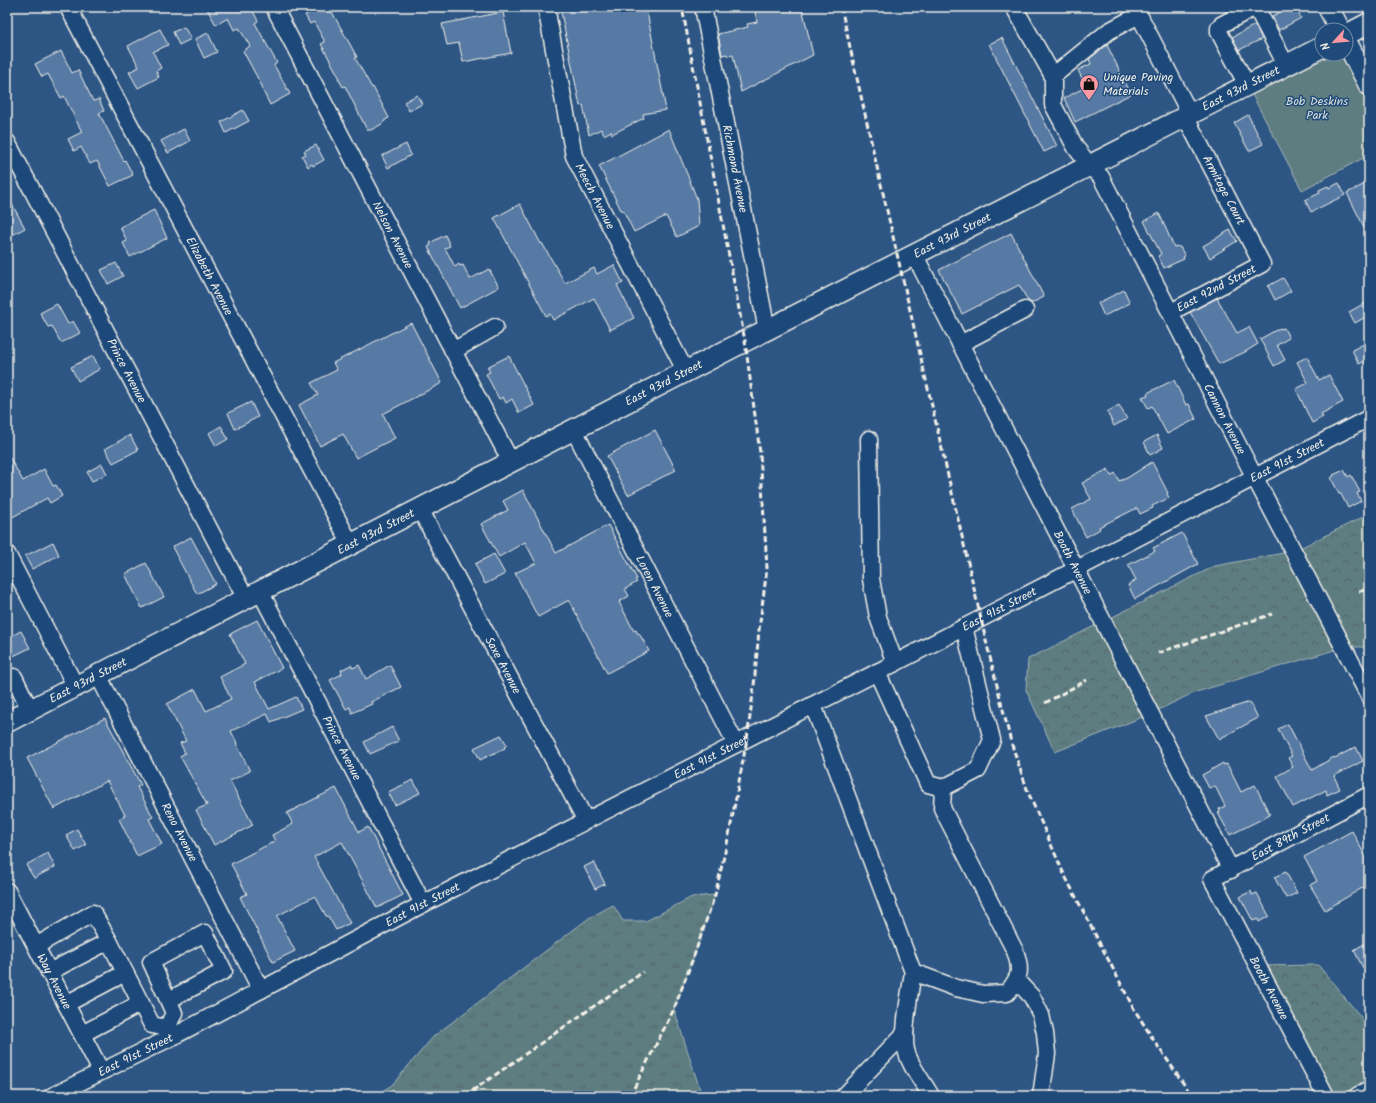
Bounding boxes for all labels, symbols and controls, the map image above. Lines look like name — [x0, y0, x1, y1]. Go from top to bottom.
north arrow — [1314, 22, 1354, 62]
text: N — [1316, 39, 1336, 53]
street label: East 93rd Street — [1199, 61, 1284, 117]
place label: Unique Paving Materials — [1103, 68, 1174, 101]
shop icon: Unique Paving Materials — [1078, 73, 1100, 101]
park label: Bob Deskins Park — [1286, 92, 1348, 125]
street label: Richmond Avenue — [717, 123, 753, 215]
street label: Armitage Court — [1197, 152, 1250, 229]
street label: Meech Avenue — [569, 160, 620, 233]
street label: Nelson Avenue — [367, 198, 418, 273]
street label: East 93rd Street — [910, 208, 995, 264]
street label: Elizabeth Avenue — [180, 233, 238, 320]
street label: East 92nd Street — [1173, 260, 1260, 318]
street label: Prince Avenue — [101, 335, 151, 407]
street label: East 93rd Street — [622, 355, 706, 411]
street label: Cannon Avenue — [1198, 380, 1251, 459]
street label: East 91st Street — [1246, 433, 1328, 488]
street label: East 93rd Street — [334, 504, 419, 560]
street label: Booth Avenue — [1048, 527, 1097, 599]
street label: Loren Avenue — [630, 552, 679, 622]
street label: East 91st Street — [959, 582, 1040, 637]
street label: Saxe Avenue — [480, 633, 526, 698]
street label: East 93rd Street — [46, 653, 131, 709]
street label: Prince Avenue — [317, 712, 366, 784]
street label: East 91st Street — [670, 730, 752, 785]
street label: Reno Avenue — [156, 799, 202, 866]
street label: East 89th Street — [1248, 809, 1334, 866]
street label: East 91st Street — [382, 878, 464, 932]
street label: Way Avenue — [31, 950, 77, 1014]
street label: Booth Avenue — [1244, 953, 1294, 1024]
street label: East 91st Street — [95, 1029, 177, 1082]

